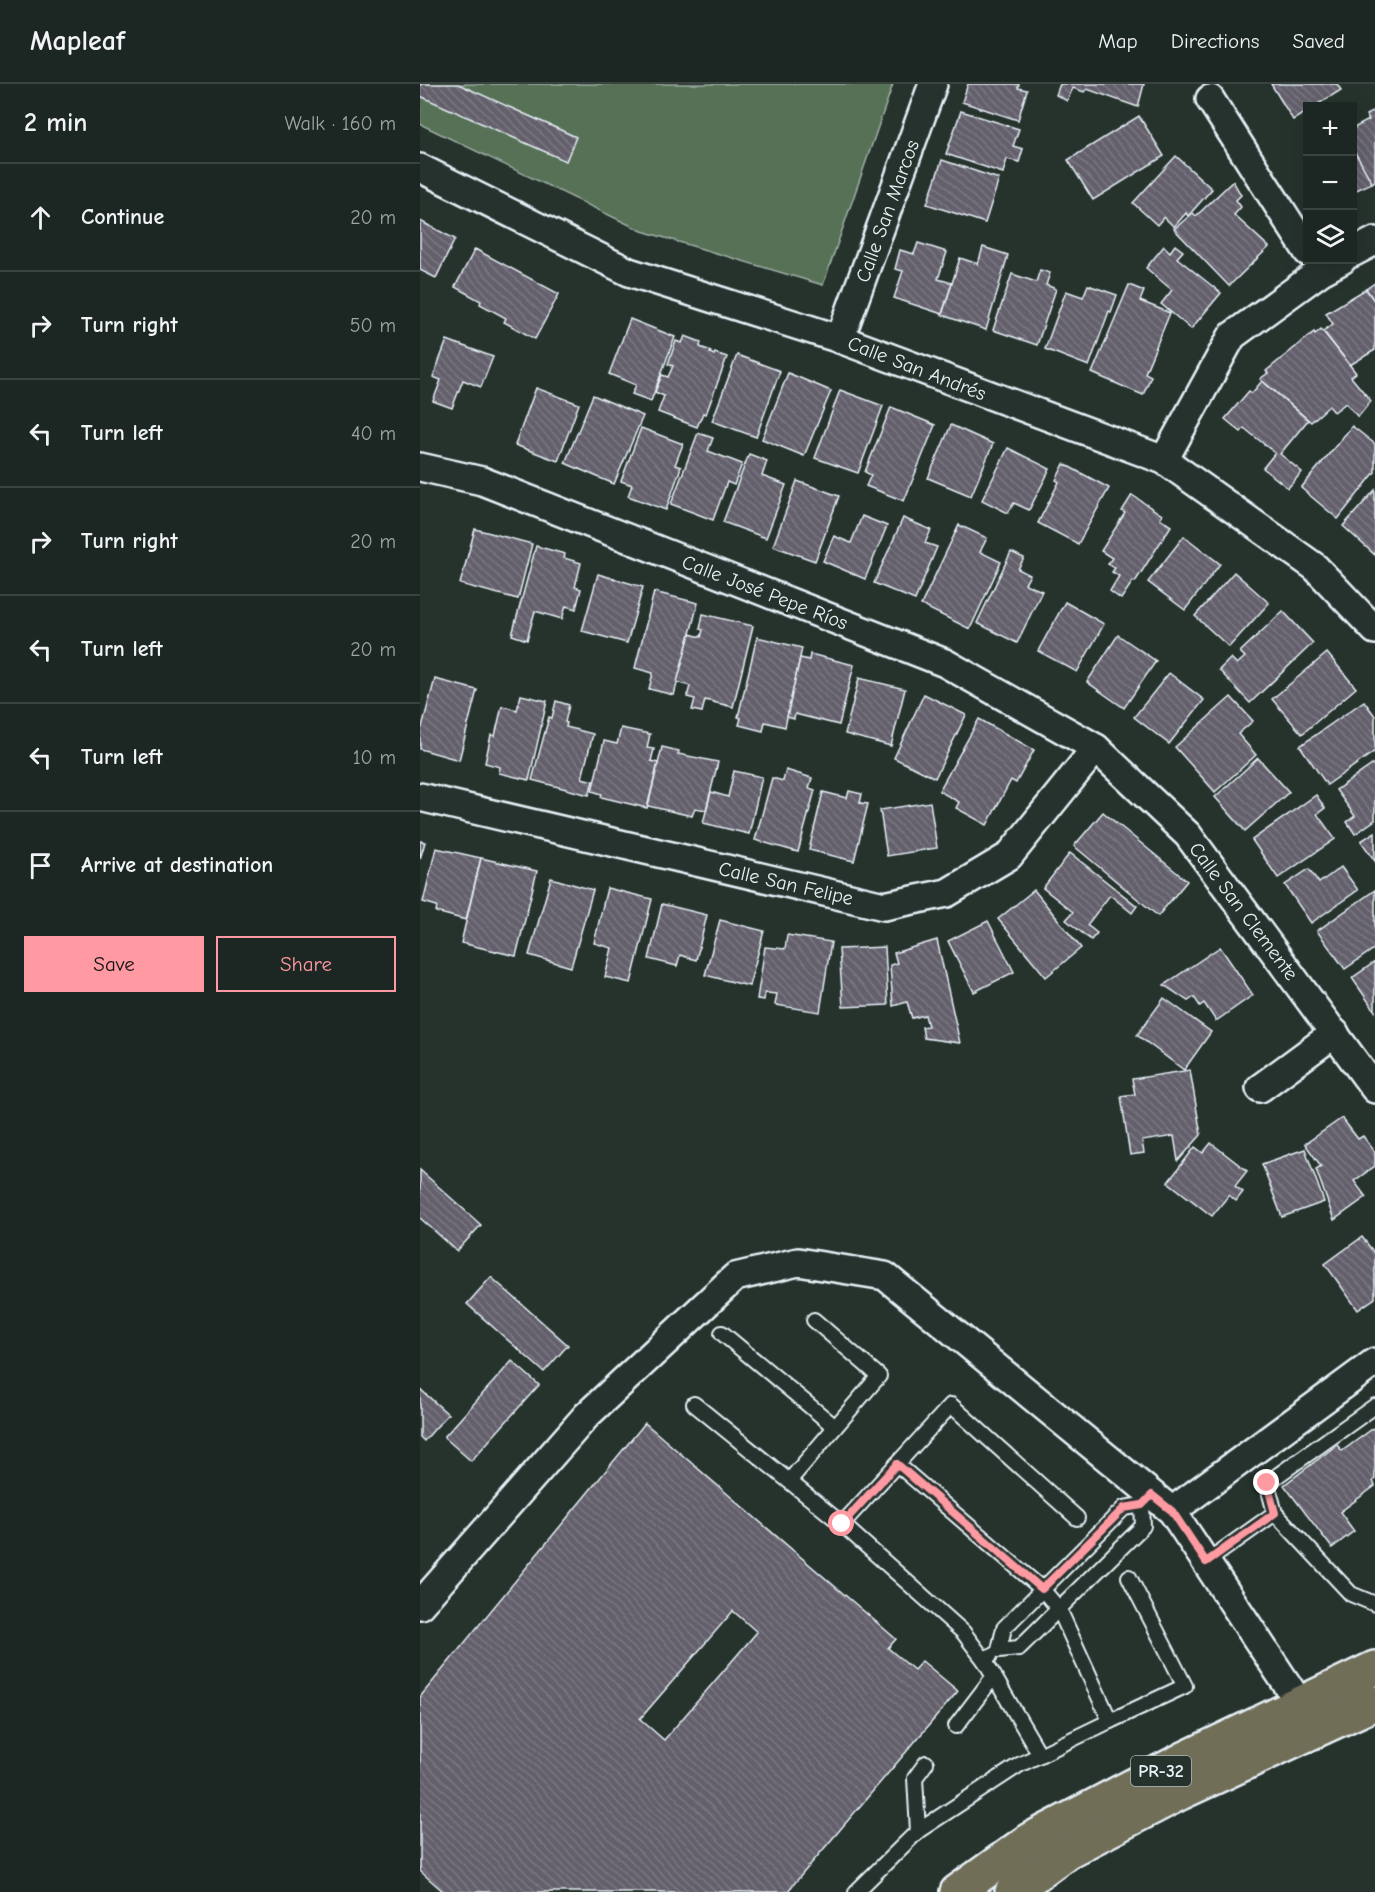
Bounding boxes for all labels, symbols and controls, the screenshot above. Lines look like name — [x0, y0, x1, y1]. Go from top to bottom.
text: Mapleaf — [30, 25, 125, 57]
text: Map — [1098, 29, 1138, 53]
text: Directions — [1171, 29, 1260, 53]
text: Saved — [1293, 29, 1345, 53]
map controls — [1303, 102, 1357, 264]
button: + — [1303, 102, 1357, 156]
text: 2 min — [24, 108, 87, 138]
text: Walk · 160 m — [285, 112, 396, 135]
street label: Calle San Marcos — [851, 137, 924, 286]
button: − — [1303, 156, 1357, 210]
icon: ahead — [24, 201, 57, 234]
text: Continue — [81, 204, 164, 230]
text: 20 m — [350, 206, 396, 229]
button: layers — [1303, 210, 1357, 264]
icon: right — [24, 309, 57, 342]
text: Turn right — [81, 312, 178, 338]
text: 50 m — [350, 314, 396, 337]
street label: Calle San Andrés — [844, 332, 989, 405]
icon: left — [24, 417, 57, 450]
text: Turn left — [81, 420, 163, 446]
text: 40 m — [351, 422, 396, 445]
icon: right — [24, 525, 57, 558]
text: Turn right — [81, 528, 178, 554]
text: 20 m — [350, 530, 396, 553]
street label: Calle José Pepe Ríos — [679, 550, 851, 635]
icon: left — [24, 633, 57, 666]
text: Turn left — [81, 636, 163, 662]
text: 20 m — [350, 638, 396, 661]
icon: left — [24, 741, 57, 774]
text: Turn left — [81, 744, 163, 770]
text: 10 m — [353, 746, 396, 769]
street label: Calle San Clemente — [1184, 838, 1303, 985]
icon: arrive — [24, 849, 57, 882]
text: Arrive at destination — [81, 852, 273, 878]
street label: Calle San Felipe — [716, 857, 855, 910]
button: Save — [24, 936, 204, 992]
button: Share — [216, 936, 396, 992]
route end — [1253, 1469, 1279, 1495]
route start — [828, 1510, 854, 1536]
road number: PR-32 — [1131, 1756, 1191, 1786]

